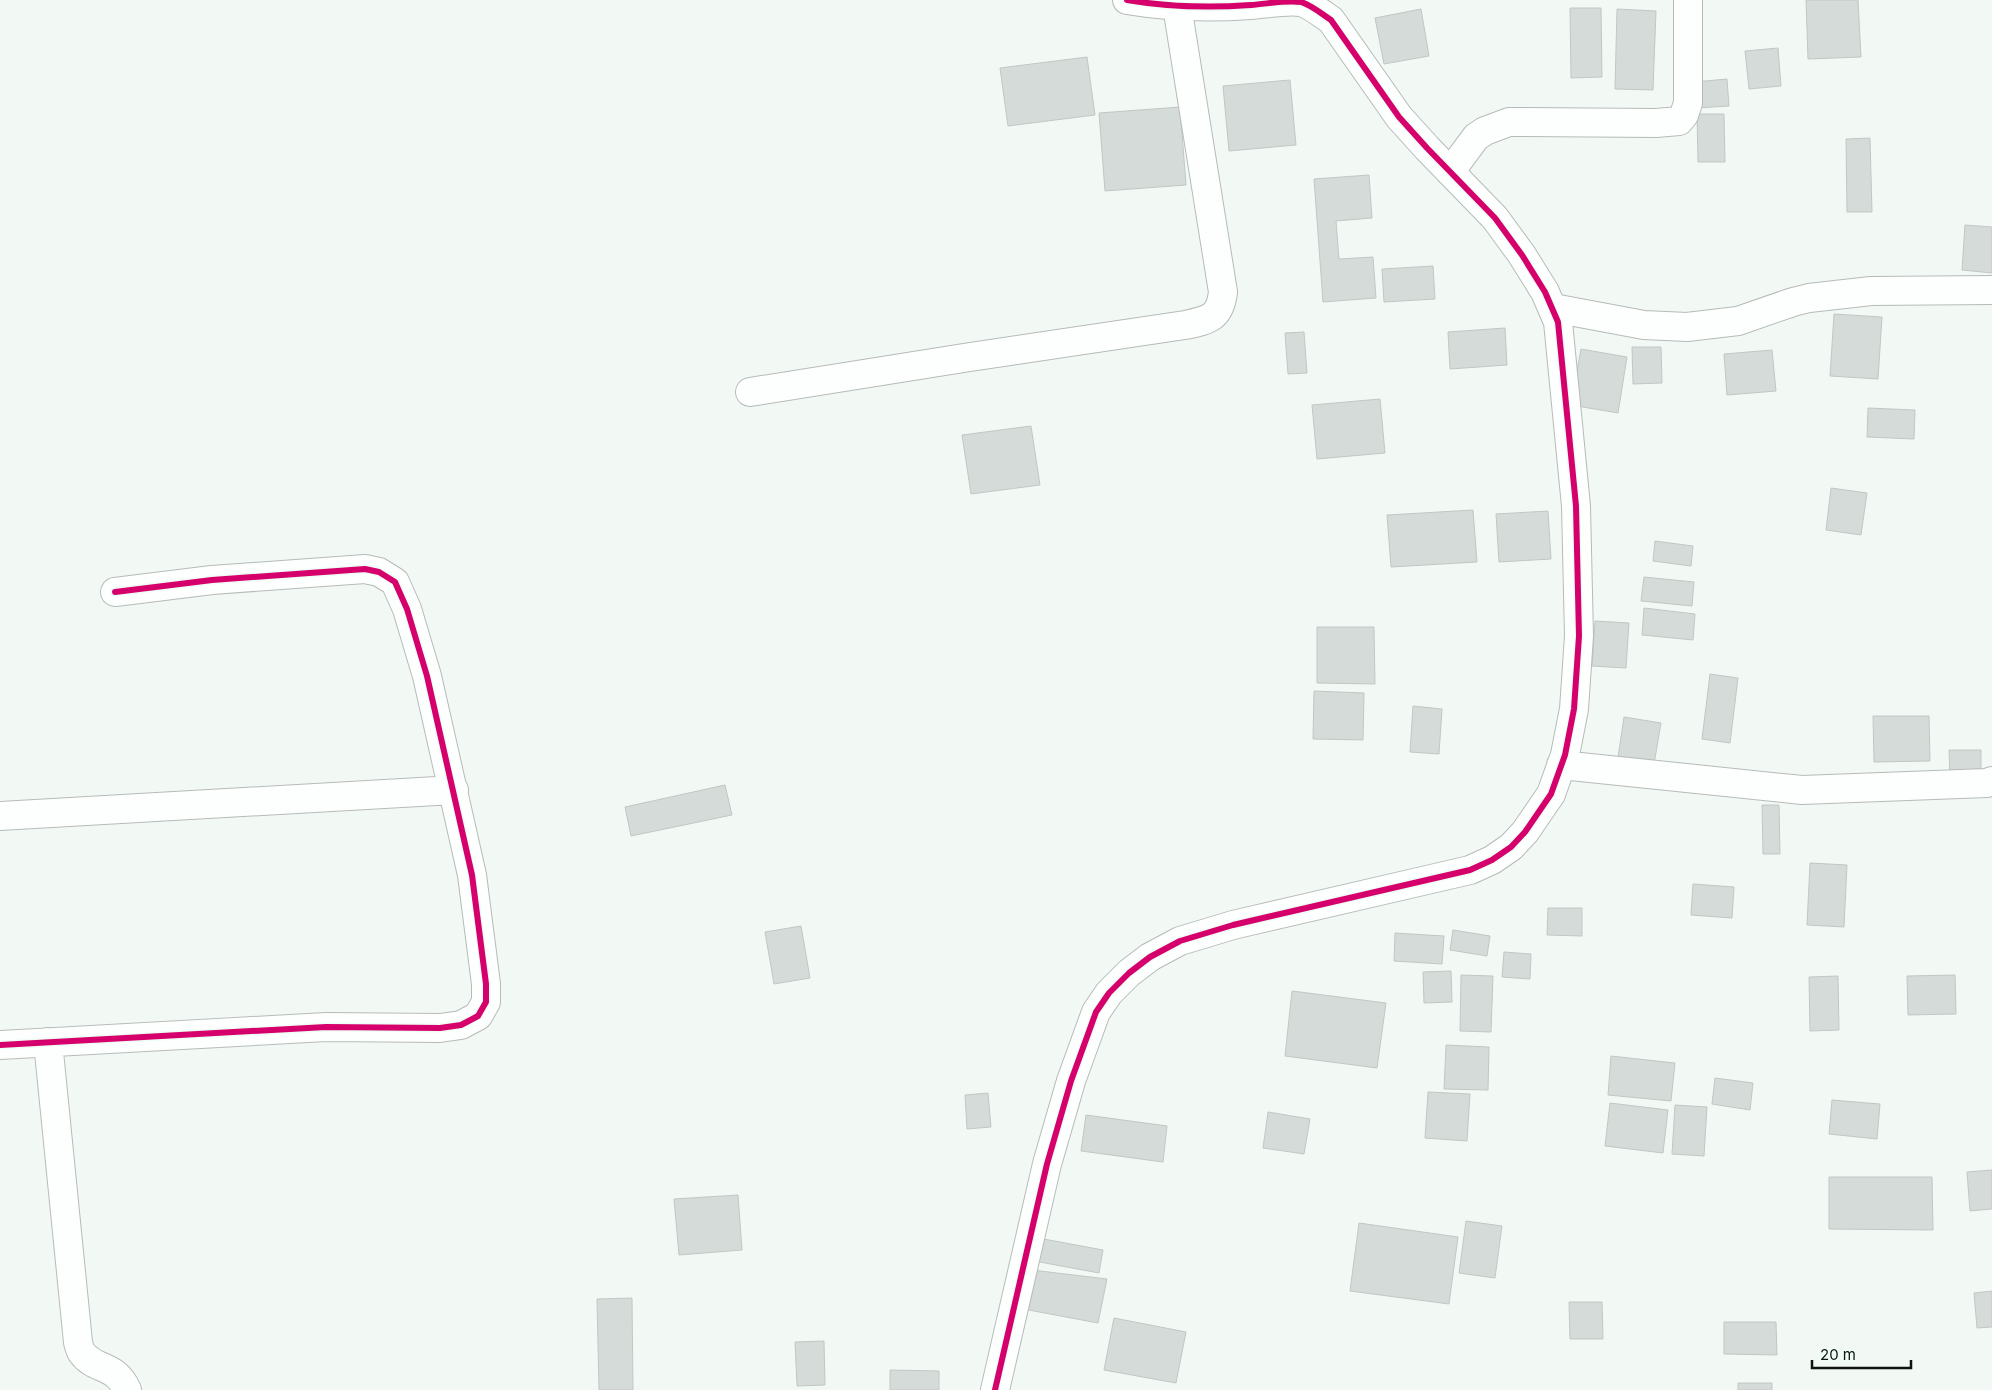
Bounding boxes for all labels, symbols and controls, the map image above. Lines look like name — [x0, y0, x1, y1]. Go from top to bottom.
scale bar — [1812, 1338, 1911, 1370]
text: 20 m — [1820, 1345, 1856, 1364]

